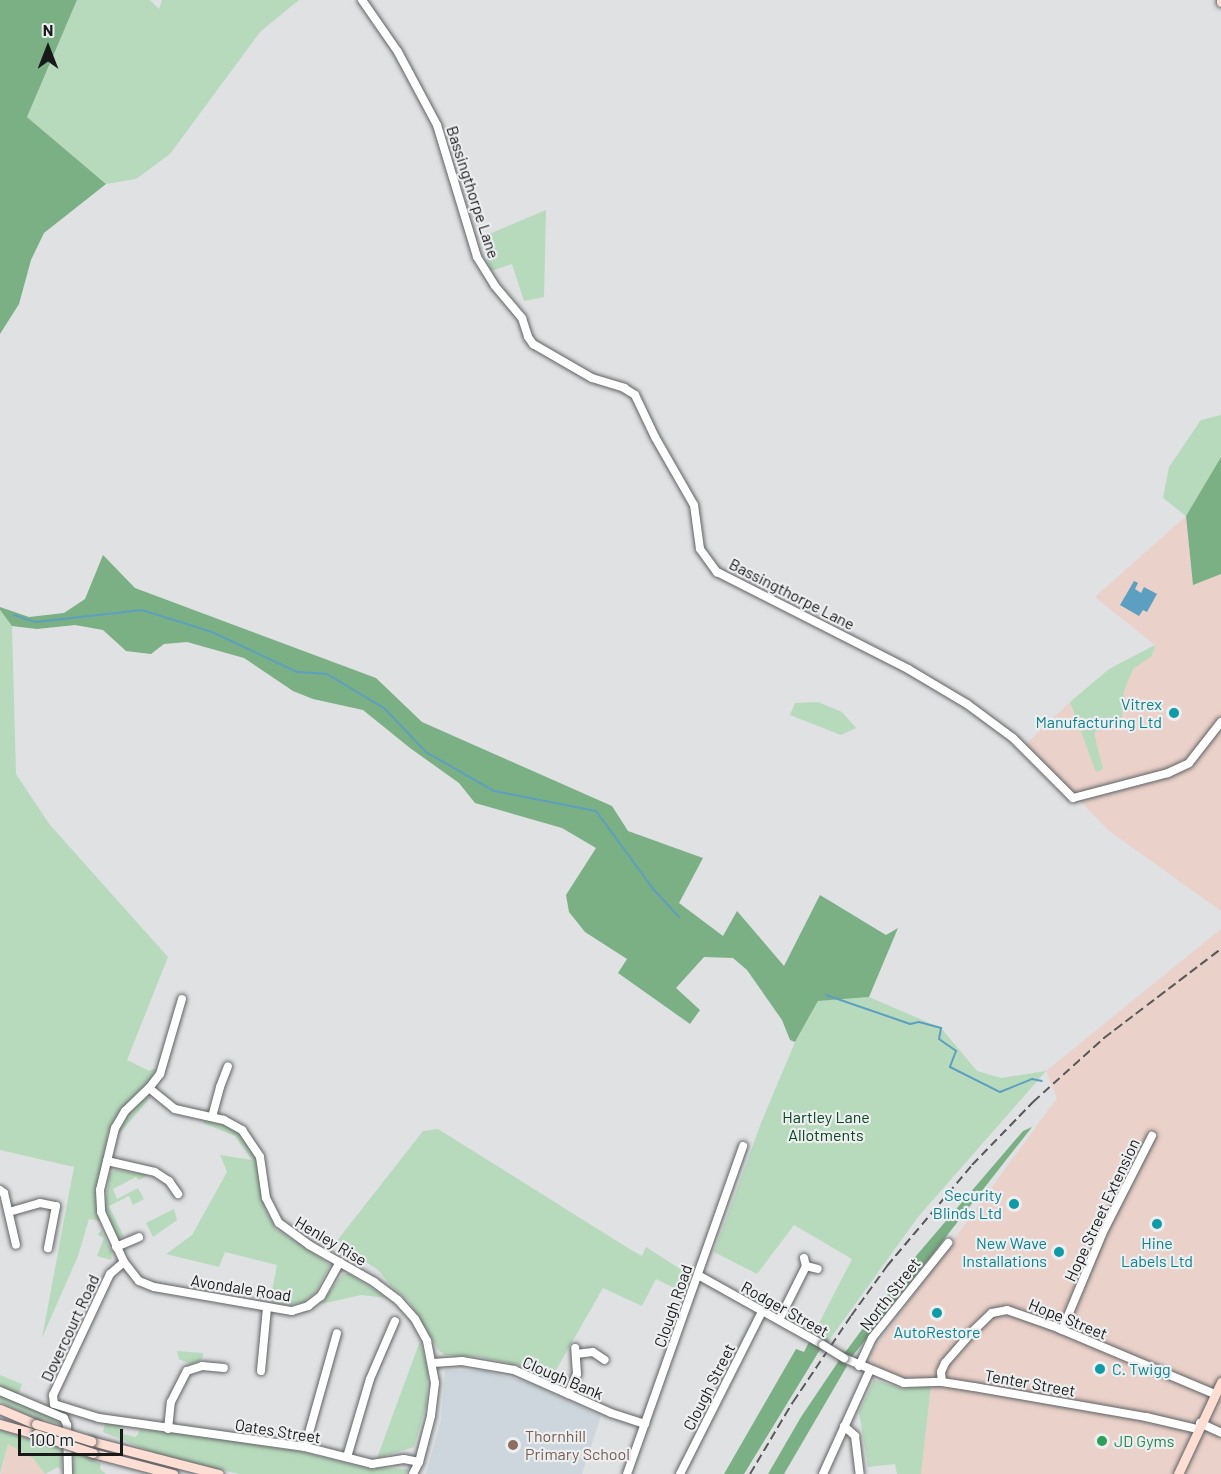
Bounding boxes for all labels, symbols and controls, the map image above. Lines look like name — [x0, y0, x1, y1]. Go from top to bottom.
north arrow — [18, 18, 78, 78]
text: N — [43, 20, 53, 39]
street label: Bassingthorpe Lane — [443, 123, 503, 261]
street label: Bassingthorpe Lane — [726, 554, 858, 634]
place label: Vitrex Manufacturing Ltd — [1035, 694, 1162, 732]
marker: Vitrex Manufacturing Ltd — [1167, 706, 1181, 720]
park label: Hartley Lane Allotments — [782, 1107, 870, 1145]
street label: Hope Street Extension — [1060, 1135, 1144, 1285]
place label: Security Blinds Ltd — [933, 1185, 1002, 1223]
marker: Security Blinds Ltd — [1007, 1197, 1021, 1211]
street label: Henley Rise — [292, 1212, 370, 1270]
marker: Hine Labels Ltd — [1150, 1217, 1164, 1231]
place label: New Wave Installations — [962, 1233, 1047, 1271]
place label: Hine Labels Ltd — [1121, 1233, 1193, 1271]
marker: New Wave Installations — [1052, 1245, 1066, 1259]
street label: North Street — [856, 1254, 924, 1334]
street label: Clough Road — [650, 1262, 696, 1350]
street label: Dovercourt Road — [37, 1271, 103, 1385]
street label: Avondale Road — [189, 1271, 293, 1305]
street label: Rodger Street — [738, 1277, 832, 1341]
street label: Hope Street — [1026, 1294, 1110, 1344]
marker: AutoRestore — [930, 1306, 944, 1320]
place label: AutoRestore — [894, 1322, 980, 1342]
street label: Clough Street — [679, 1340, 739, 1434]
street label: Clough Bank — [520, 1352, 606, 1404]
place label: C. Twigg — [1112, 1359, 1171, 1379]
marker: C. Twigg — [1093, 1362, 1107, 1376]
street label: Tenter Street — [983, 1366, 1077, 1400]
street label: Oates Street — [234, 1415, 322, 1447]
scale bar — [21, 1417, 126, 1455]
place label: Thornhill Primary School — [525, 1426, 630, 1464]
text: 100 m — [29, 1428, 74, 1450]
place label: JD Gyms — [1114, 1431, 1174, 1451]
marker: JD Gyms — [1095, 1434, 1109, 1448]
marker: Thornhill Primary School — [506, 1438, 520, 1452]

